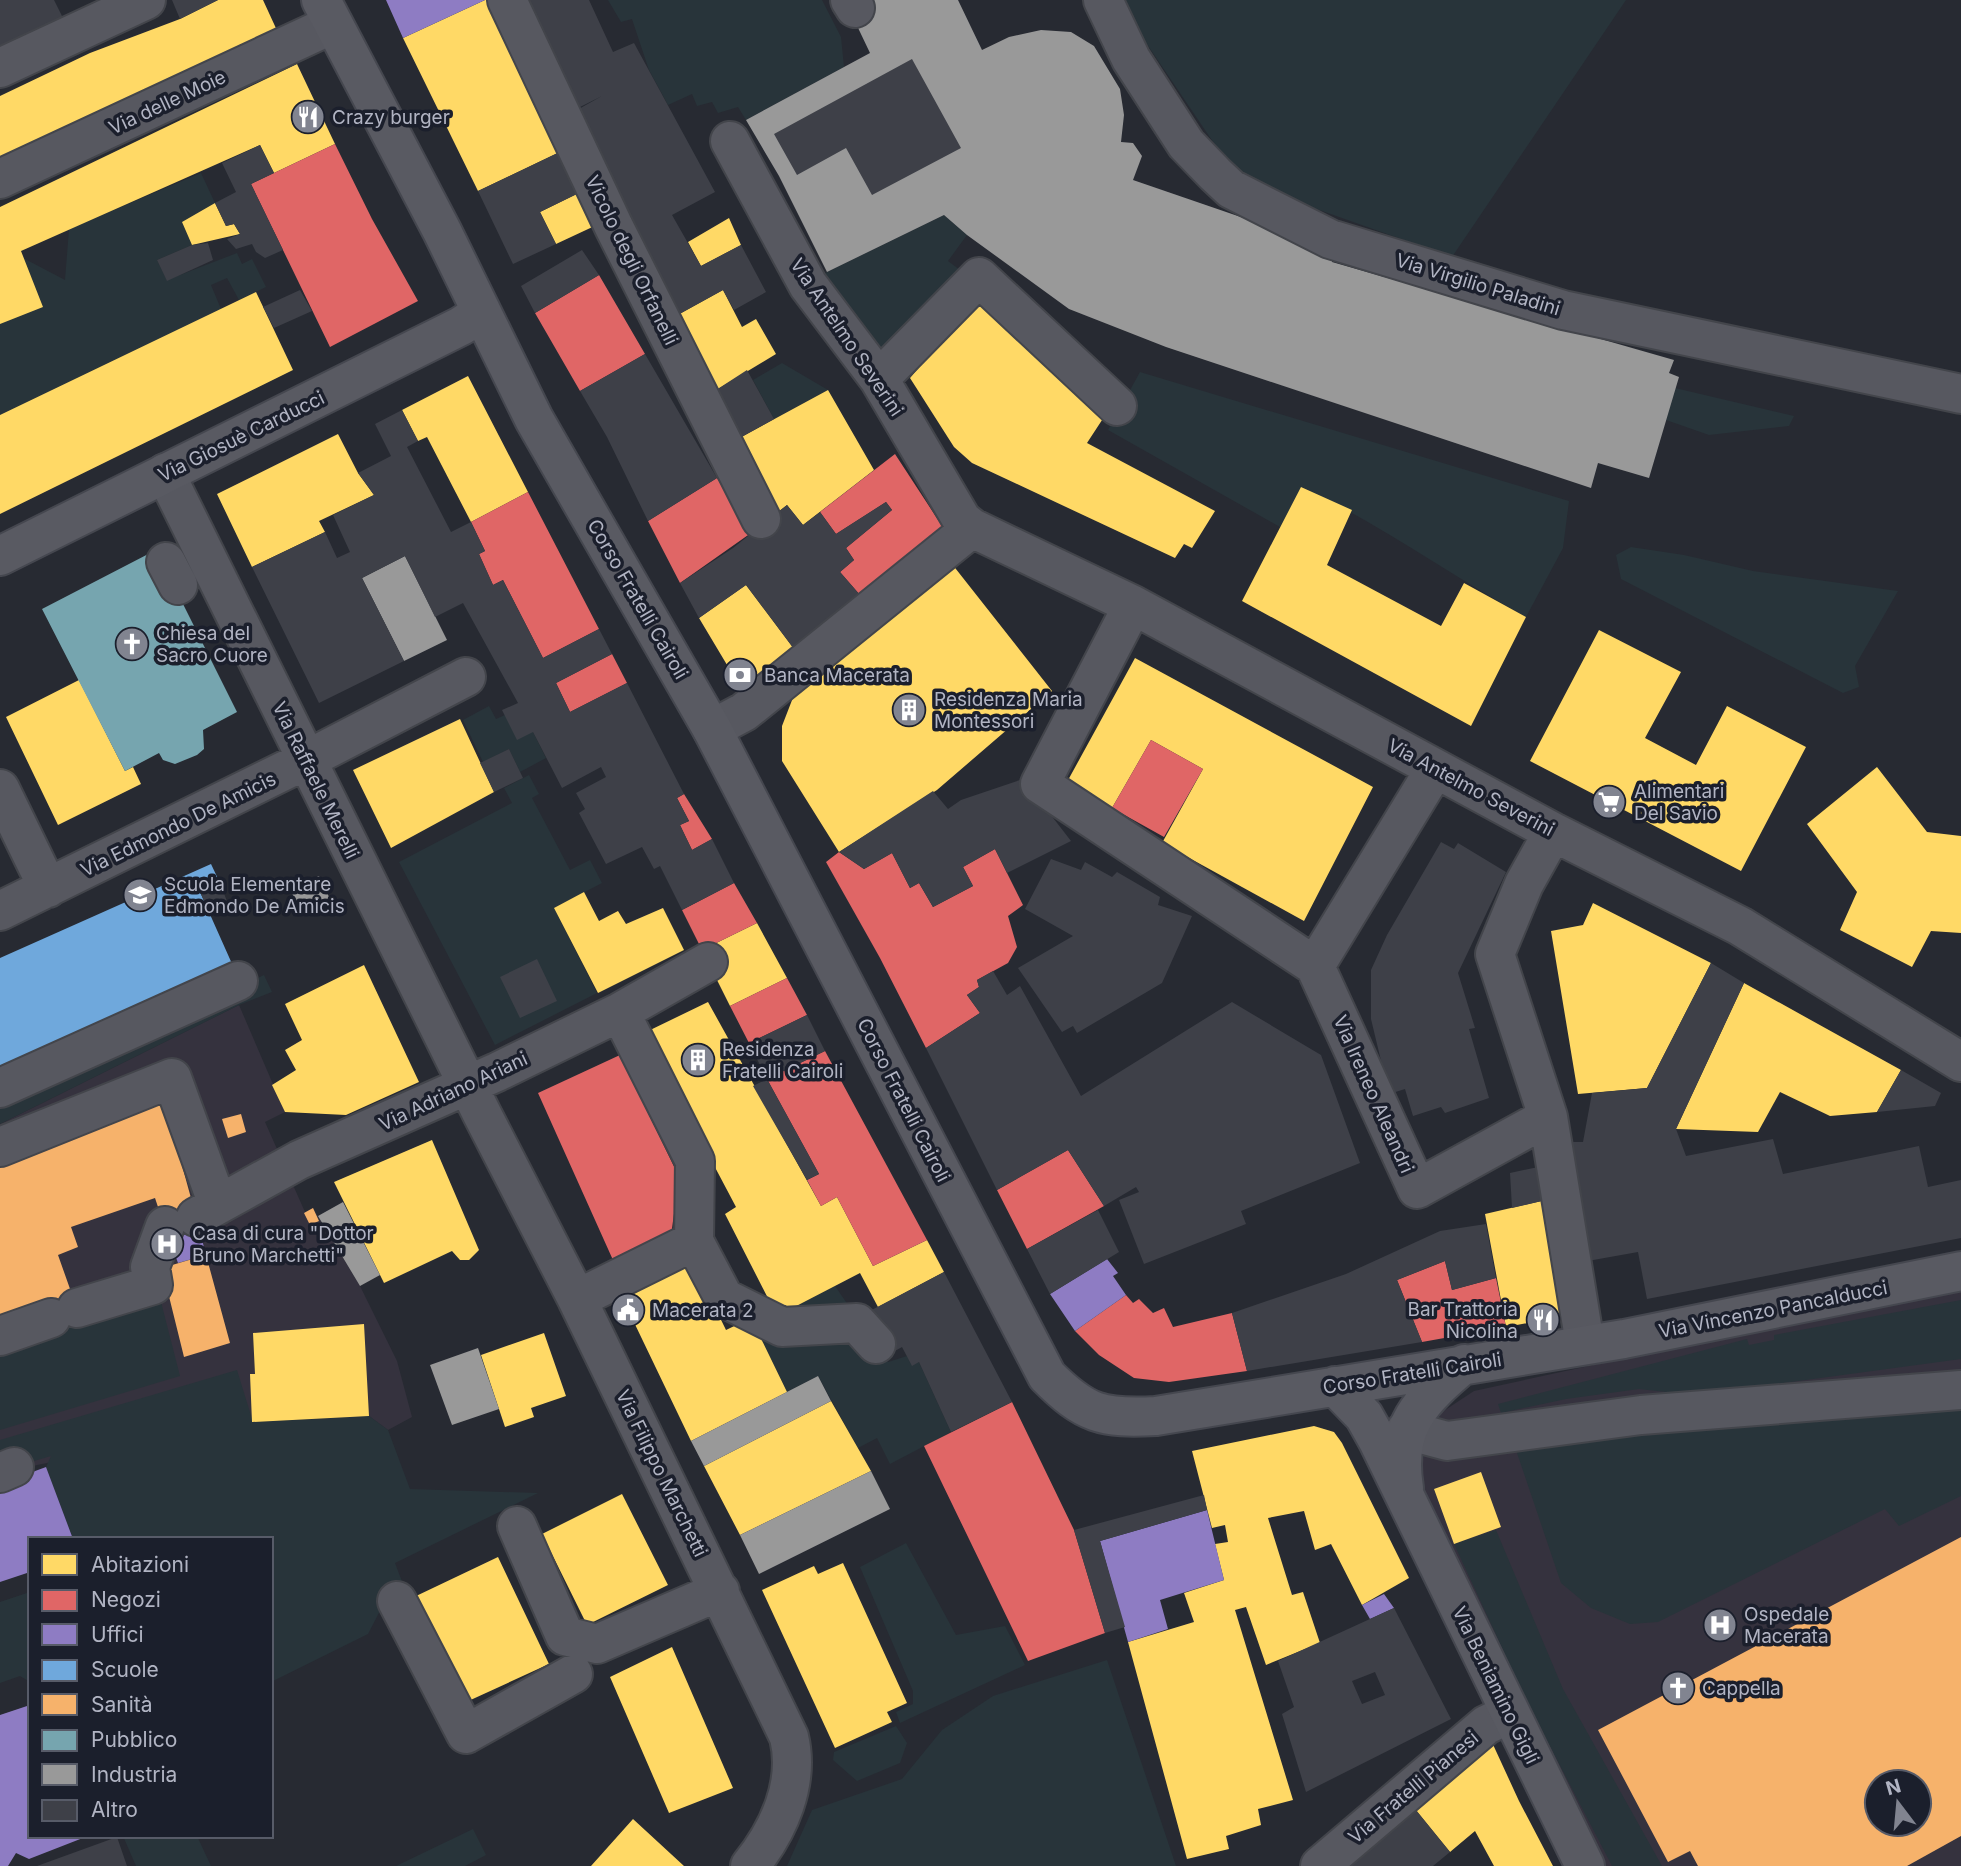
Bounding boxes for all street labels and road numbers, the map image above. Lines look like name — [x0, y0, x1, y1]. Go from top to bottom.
street label: Via delle Moie — [105, 65, 229, 140]
street label: Vicolo degli Orfanelli — [581, 172, 683, 349]
street label: Via Virgilio Paladini — [1393, 249, 1563, 320]
street label: Via Antelmo Severini — [785, 254, 908, 421]
street label: Via Giosuè Carducci — [154, 386, 328, 487]
street label: Corso Fratelli Cairoli — [582, 515, 693, 683]
street label: Via Raffaele Merelli — [267, 698, 364, 863]
street label: Via Antelmo Severini — [1384, 734, 1558, 841]
street label: Via Edmondo De Amicis — [77, 767, 280, 882]
street label: Via Ireneo Aleandri — [1328, 1012, 1419, 1177]
street label: Corso Fratelli Cairoli — [852, 1015, 955, 1186]
street label: Via Adriano Ariani — [375, 1047, 531, 1136]
street label: Via Vincenzo Pancalducci — [1657, 1276, 1889, 1343]
street label: Corso Fratelli Cairoli — [1321, 1348, 1503, 1399]
street label: Via Filippo Marchetti — [611, 1386, 712, 1561]
street label: Via Beniamino Gigli — [1447, 1603, 1544, 1768]
street label: Via Fratelli Pianesi — [1344, 1726, 1483, 1849]

